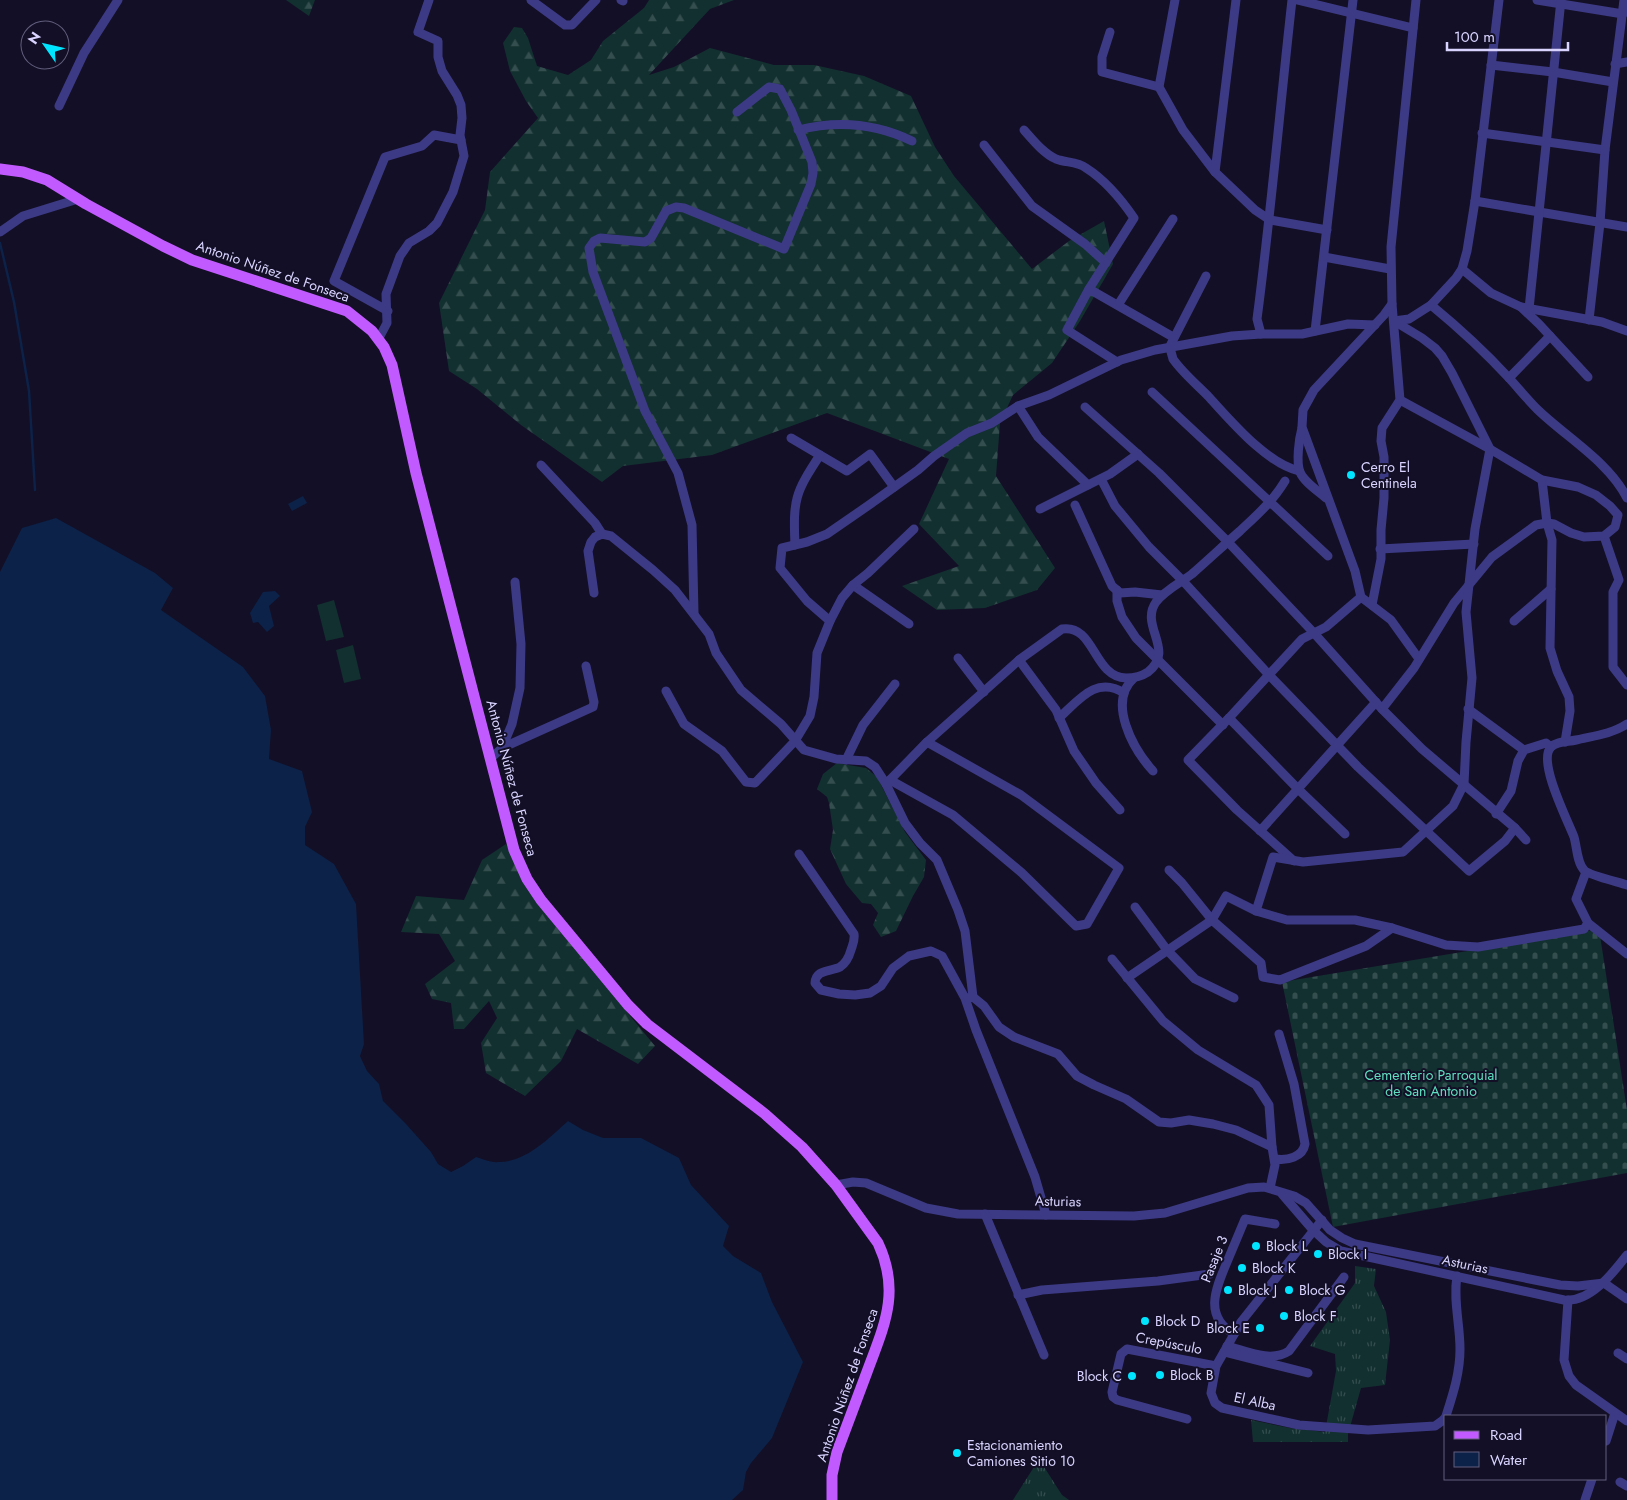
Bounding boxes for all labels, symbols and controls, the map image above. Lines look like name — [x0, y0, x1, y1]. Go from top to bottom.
north arrow — [20, 20, 70, 70]
scale bar — [1447, 20, 1568, 52]
text: 100 m — [1454, 26, 1495, 48]
text: N — [23, 28, 46, 48]
street label: Antonio Núñez de Fonseca — [194, 235, 352, 307]
place label: Cerro El Centinela — [1361, 457, 1417, 493]
marker: Cerro El Centinela — [1345, 469, 1357, 481]
street label: Antonio Núñez de Fonseca — [482, 698, 542, 858]
park label: Cementerio Parroquial de San Antonio — [1364, 1065, 1498, 1101]
street label: Asturias — [1035, 1191, 1082, 1211]
street label: Pasaje 3 — [1196, 1232, 1233, 1285]
place label: Block L — [1266, 1236, 1309, 1256]
marker: Block L — [1250, 1240, 1262, 1252]
place label: Block I — [1328, 1244, 1367, 1264]
marker: Block I — [1312, 1248, 1324, 1260]
street label: Asturias — [1440, 1249, 1490, 1279]
place label: Block K — [1252, 1258, 1296, 1278]
marker: Block K — [1236, 1262, 1248, 1274]
place label: Block J — [1238, 1280, 1277, 1300]
place label: Block G — [1299, 1280, 1346, 1300]
marker: Block J — [1222, 1284, 1234, 1296]
marker: Block G — [1283, 1284, 1295, 1296]
street label: Antonio Núñez de Fonseca — [811, 1306, 883, 1464]
place label: Block F — [1294, 1306, 1337, 1326]
marker: Block F — [1278, 1310, 1290, 1322]
place label: Block D — [1155, 1311, 1200, 1331]
marker: Block D — [1139, 1315, 1151, 1327]
place label: Block E — [1207, 1318, 1250, 1338]
marker: Block E — [1254, 1322, 1266, 1334]
street label: Crepúsculo — [1134, 1327, 1204, 1359]
place label: Block B — [1170, 1365, 1214, 1385]
place label: Block C — [1077, 1366, 1122, 1386]
marker: Block B — [1154, 1369, 1166, 1381]
marker: Block C — [1126, 1370, 1138, 1382]
street label: El Alba — [1232, 1387, 1278, 1415]
legend — [1444, 1415, 1607, 1480]
text: Road — [1490, 1424, 1522, 1446]
place label: Estacionamiento Camiones Sitio 10 — [967, 1435, 1075, 1471]
marker: Estacionamiento Camiones Sitio 10 — [951, 1447, 963, 1459]
text: Water — [1490, 1449, 1528, 1471]

